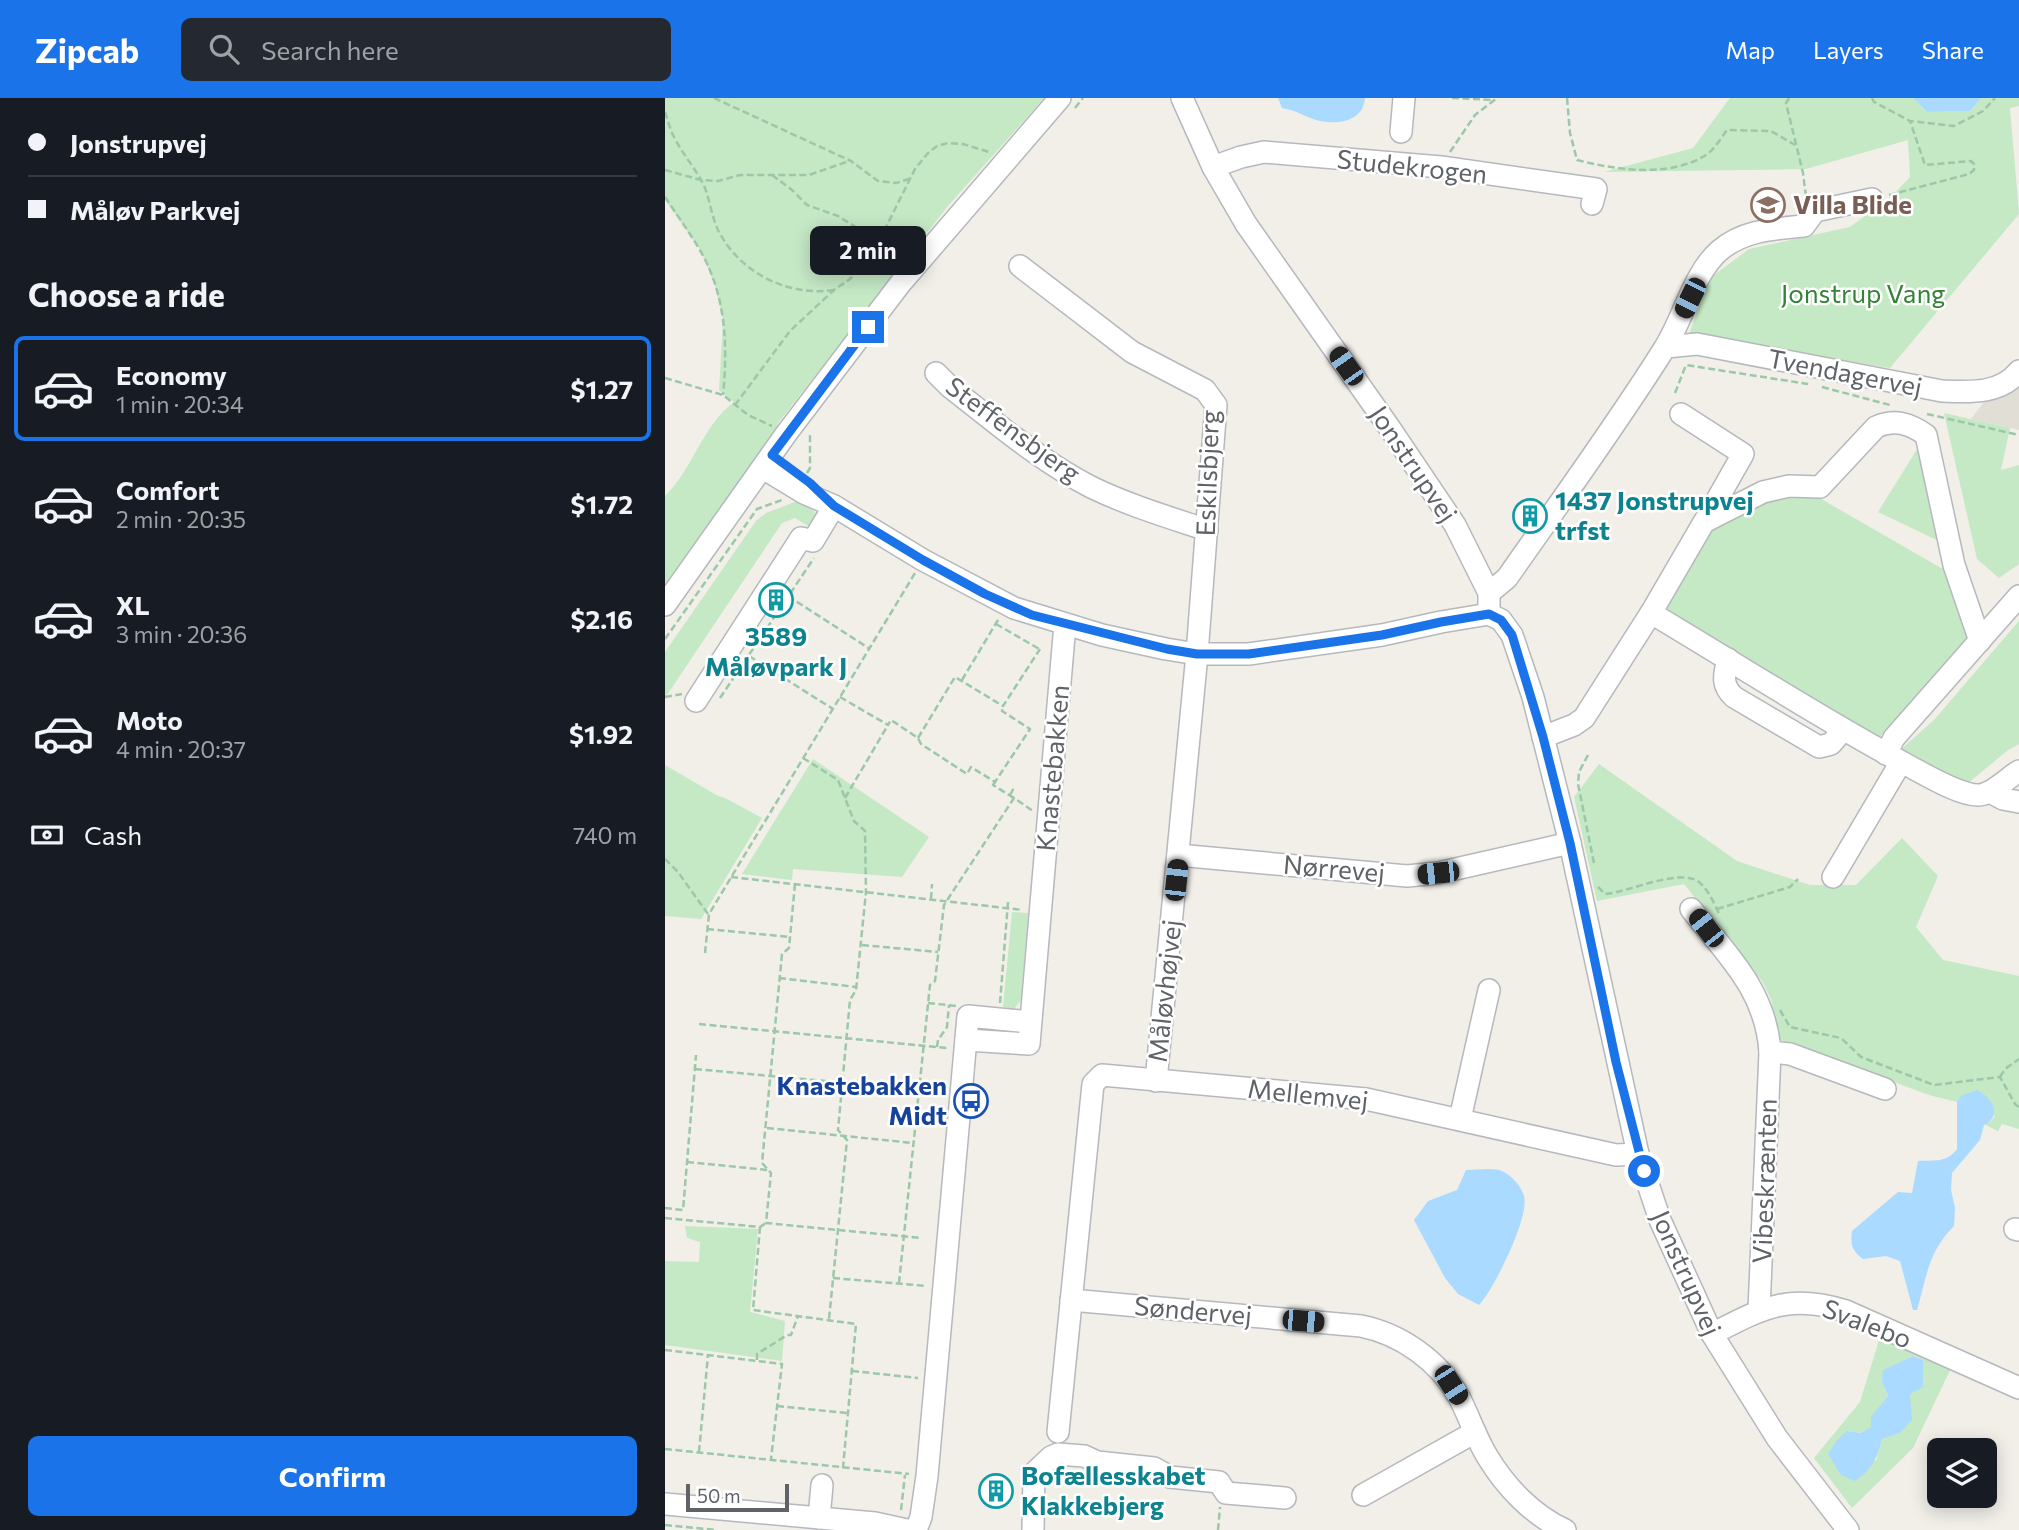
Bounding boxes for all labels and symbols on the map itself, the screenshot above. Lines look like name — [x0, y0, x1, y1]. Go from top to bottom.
street label: Studekrogen — [1335, 142, 1489, 189]
school or university icon: Villa Blide — [1749, 186, 1787, 224]
place label: Villa Blide — [1793, 188, 1912, 219]
callout: 2 min — [810, 226, 926, 274]
car — [1672, 275, 1709, 321]
park label: Jonstrup Vang — [1781, 277, 1945, 308]
route end — [852, 311, 884, 343]
street label: Tvendagervej — [1766, 341, 1925, 402]
car — [1326, 343, 1367, 389]
street label: Steffensbjerg — [940, 370, 1087, 488]
street label: Jonstrupvej — [1364, 399, 1464, 527]
street label: Eskilsbjerg — [1189, 409, 1224, 537]
place label: 1437 Jonstrupvej trfst — [1555, 484, 1754, 545]
building icon: 1437 Jonstrupvej trfst — [1511, 497, 1549, 535]
building icon: 3589 Måløvpark J — [757, 581, 795, 619]
place label: 3589 Måløvpark J — [705, 620, 847, 681]
street label: Knastebakken — [1029, 683, 1074, 852]
street label: Nørrevej — [1282, 848, 1386, 887]
car — [1164, 858, 1189, 902]
car — [1417, 860, 1460, 886]
car — [1685, 905, 1728, 951]
street label: Måløvhøjvej — [1141, 918, 1186, 1064]
place label: Knastebakken Midt — [777, 1069, 947, 1130]
street label: Mellemvej — [1246, 1072, 1370, 1115]
bus stop icon: Knastebakken Midt — [952, 1082, 990, 1120]
street label: Vibeskrænten — [1745, 1098, 1782, 1264]
route start — [1628, 1155, 1660, 1187]
street label: Jonstrupvej — [1646, 1205, 1729, 1340]
street label: Søndervej — [1133, 1289, 1253, 1330]
street label: Svalebo — [1819, 1292, 1916, 1354]
car — [1282, 1309, 1325, 1333]
car — [1431, 1362, 1472, 1408]
place label: Bofællesskabet Klakkebjerg — [1021, 1459, 1206, 1520]
building icon: Bofællesskabet Klakkebjerg — [977, 1472, 1015, 1510]
scale bar — [686, 1481, 789, 1513]

